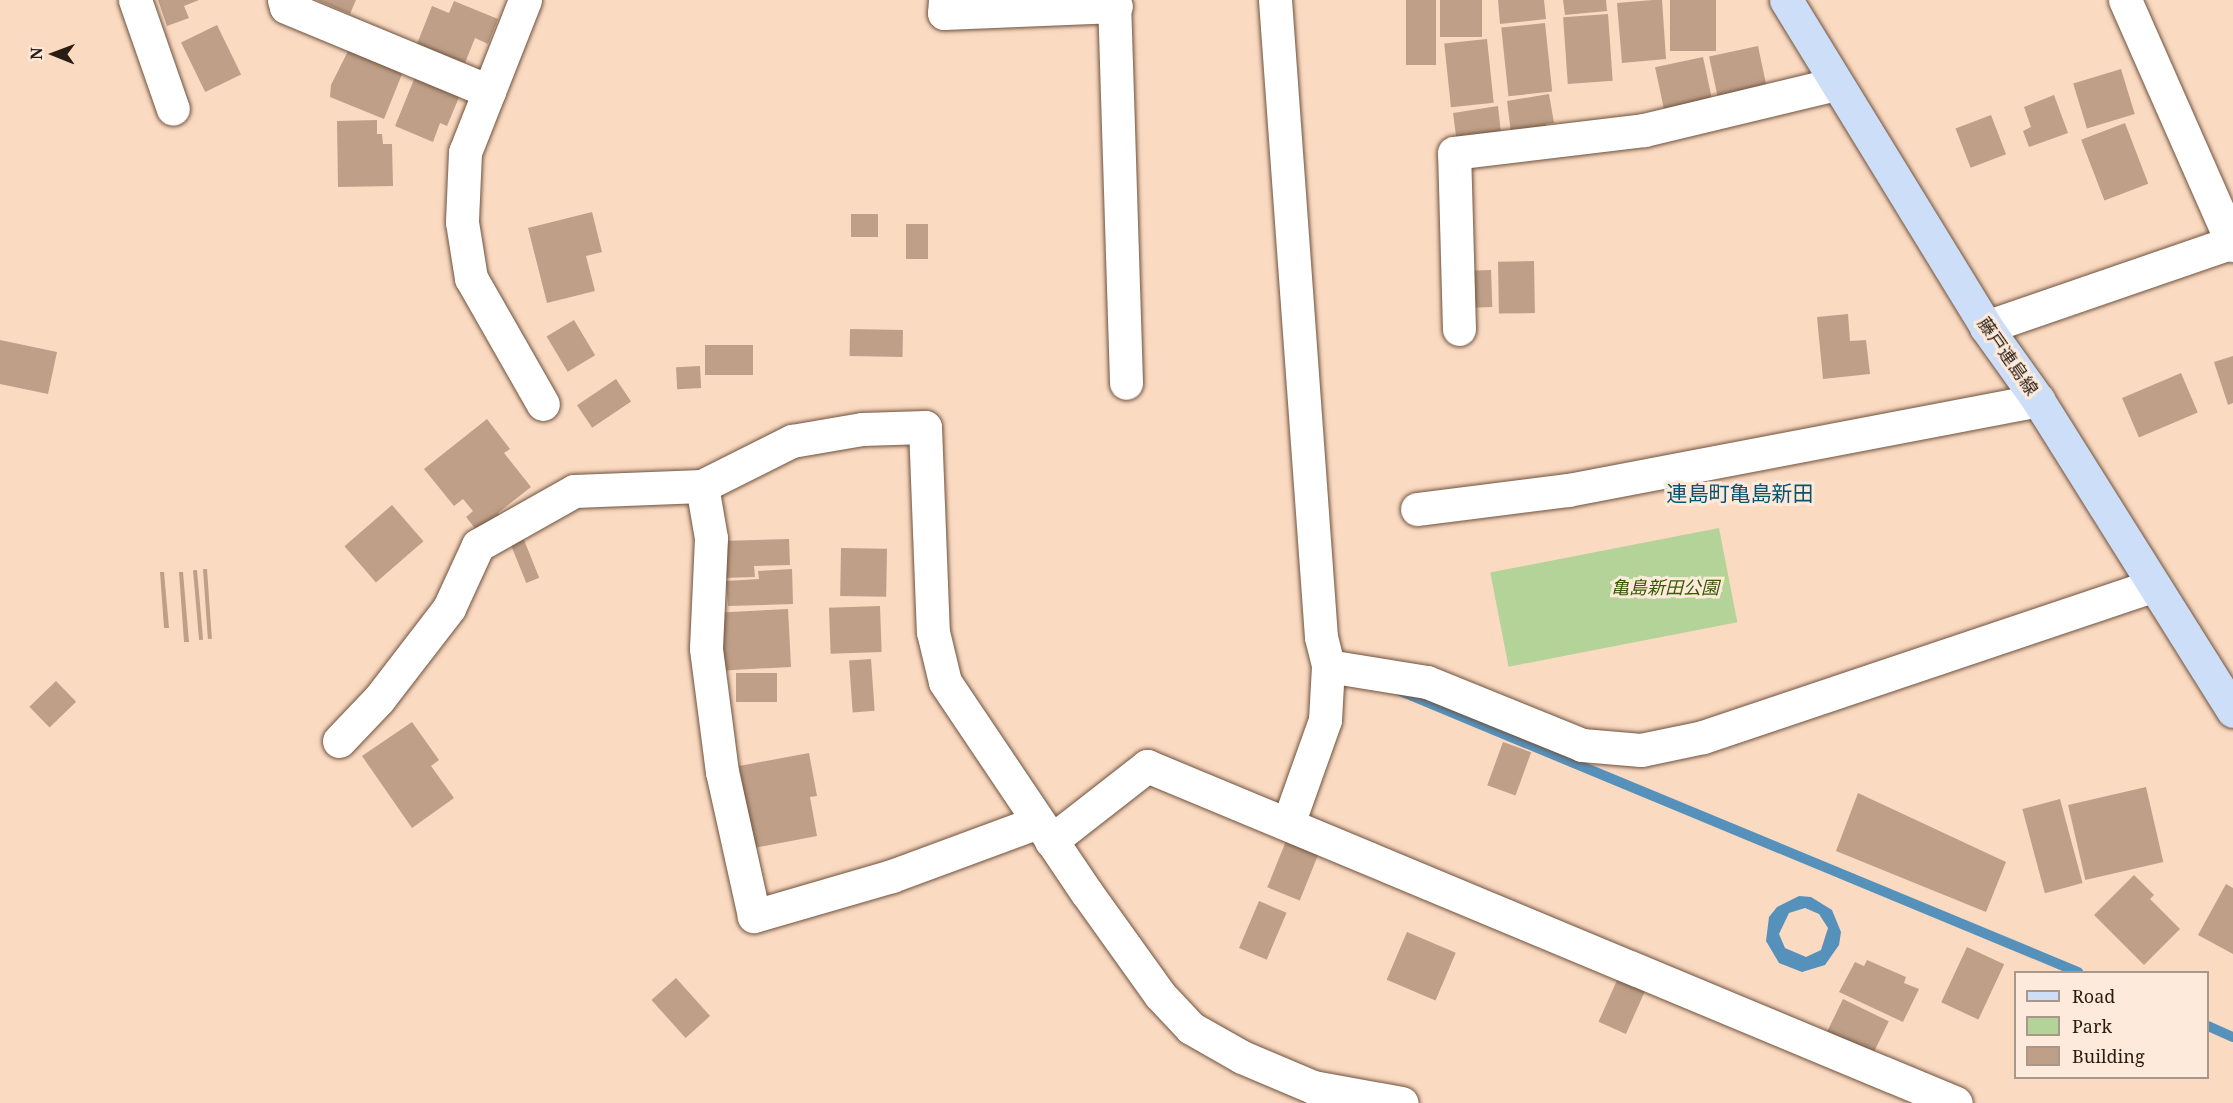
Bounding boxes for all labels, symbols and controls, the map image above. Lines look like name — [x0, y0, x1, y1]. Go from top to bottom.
north arrow — [24, 24, 84, 84]
text: N — [25, 47, 47, 60]
street label: 藤戸連島線 — [1973, 313, 2043, 399]
district label: 連島町亀島新田 — [1667, 480, 1813, 506]
park label: 亀島新田公園 — [1611, 576, 1719, 598]
legend — [2014, 971, 2209, 1079]
text: Road — [2072, 984, 2115, 1008]
text: Park — [2072, 1014, 2112, 1038]
text: Building — [2072, 1044, 2145, 1068]

